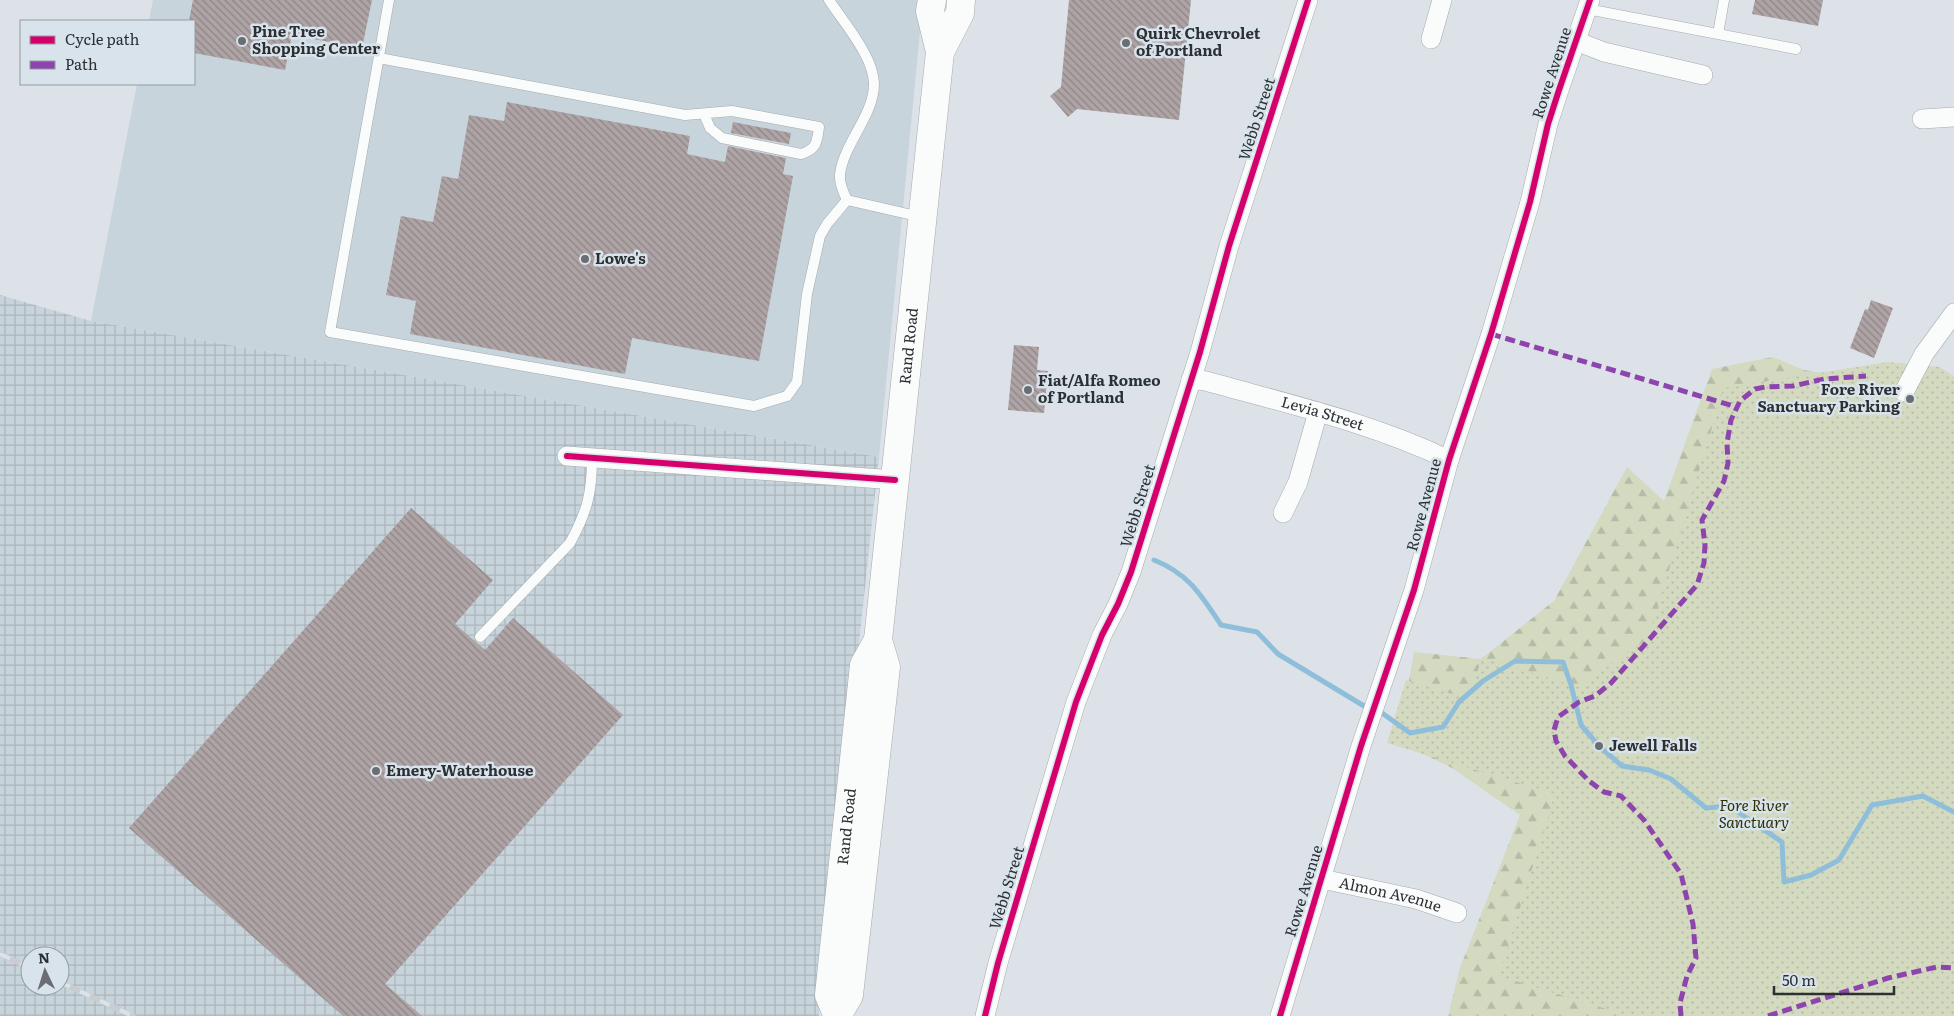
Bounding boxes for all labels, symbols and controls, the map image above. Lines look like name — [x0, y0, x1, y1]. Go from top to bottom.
place label: Pine Tree Shopping Center — [252, 19, 380, 59]
legend — [20, 20, 195, 85]
place label: Quirk Chevrolet of Portland — [1136, 21, 1261, 61]
street label: Rowe Avenue — [1525, 24, 1576, 121]
text: Cycle path — [65, 27, 140, 50]
marker: Pine Tree Shopping Center — [236, 35, 248, 47]
marker: Quirk Chevrolet of Portland — [1120, 37, 1132, 49]
text: Path — [65, 52, 98, 75]
street label: Webb Street — [1231, 74, 1280, 163]
place label: Lowe's — [595, 246, 646, 269]
marker: Lowe's — [579, 253, 591, 265]
street label: Rand Road — [892, 306, 923, 385]
place label: Fiat/Alfa Romeo of Portland — [1038, 368, 1161, 408]
place label: Fore River Sanctuary Parking — [1757, 377, 1901, 417]
marker: Fiat/Alfa Romeo of Portland — [1022, 384, 1034, 396]
street label: Levia Street — [1279, 389, 1367, 435]
marker: Fore River Sanctuary Parking — [1904, 393, 1916, 405]
street label: Rowe Avenue — [1399, 455, 1446, 554]
street label: Webb Street — [1113, 461, 1160, 550]
place label: Jewell Falls — [1609, 733, 1697, 756]
marker: Jewell Falls — [1593, 740, 1605, 752]
place label: Emery-Waterhouse — [386, 758, 534, 781]
marker: Emery-Waterhouse — [370, 765, 382, 777]
street label: Rand Road — [830, 787, 861, 866]
park label: Fore River Sanctuary — [1719, 793, 1789, 833]
street label: Rowe Avenue — [1278, 841, 1328, 939]
street label: Webb Street — [982, 843, 1029, 932]
street label: Almon Avenue — [1337, 870, 1445, 917]
north arrow — [20, 946, 70, 996]
text: N — [37, 947, 51, 967]
scale bar — [1774, 964, 1894, 996]
text: 50 m — [1782, 968, 1816, 991]

